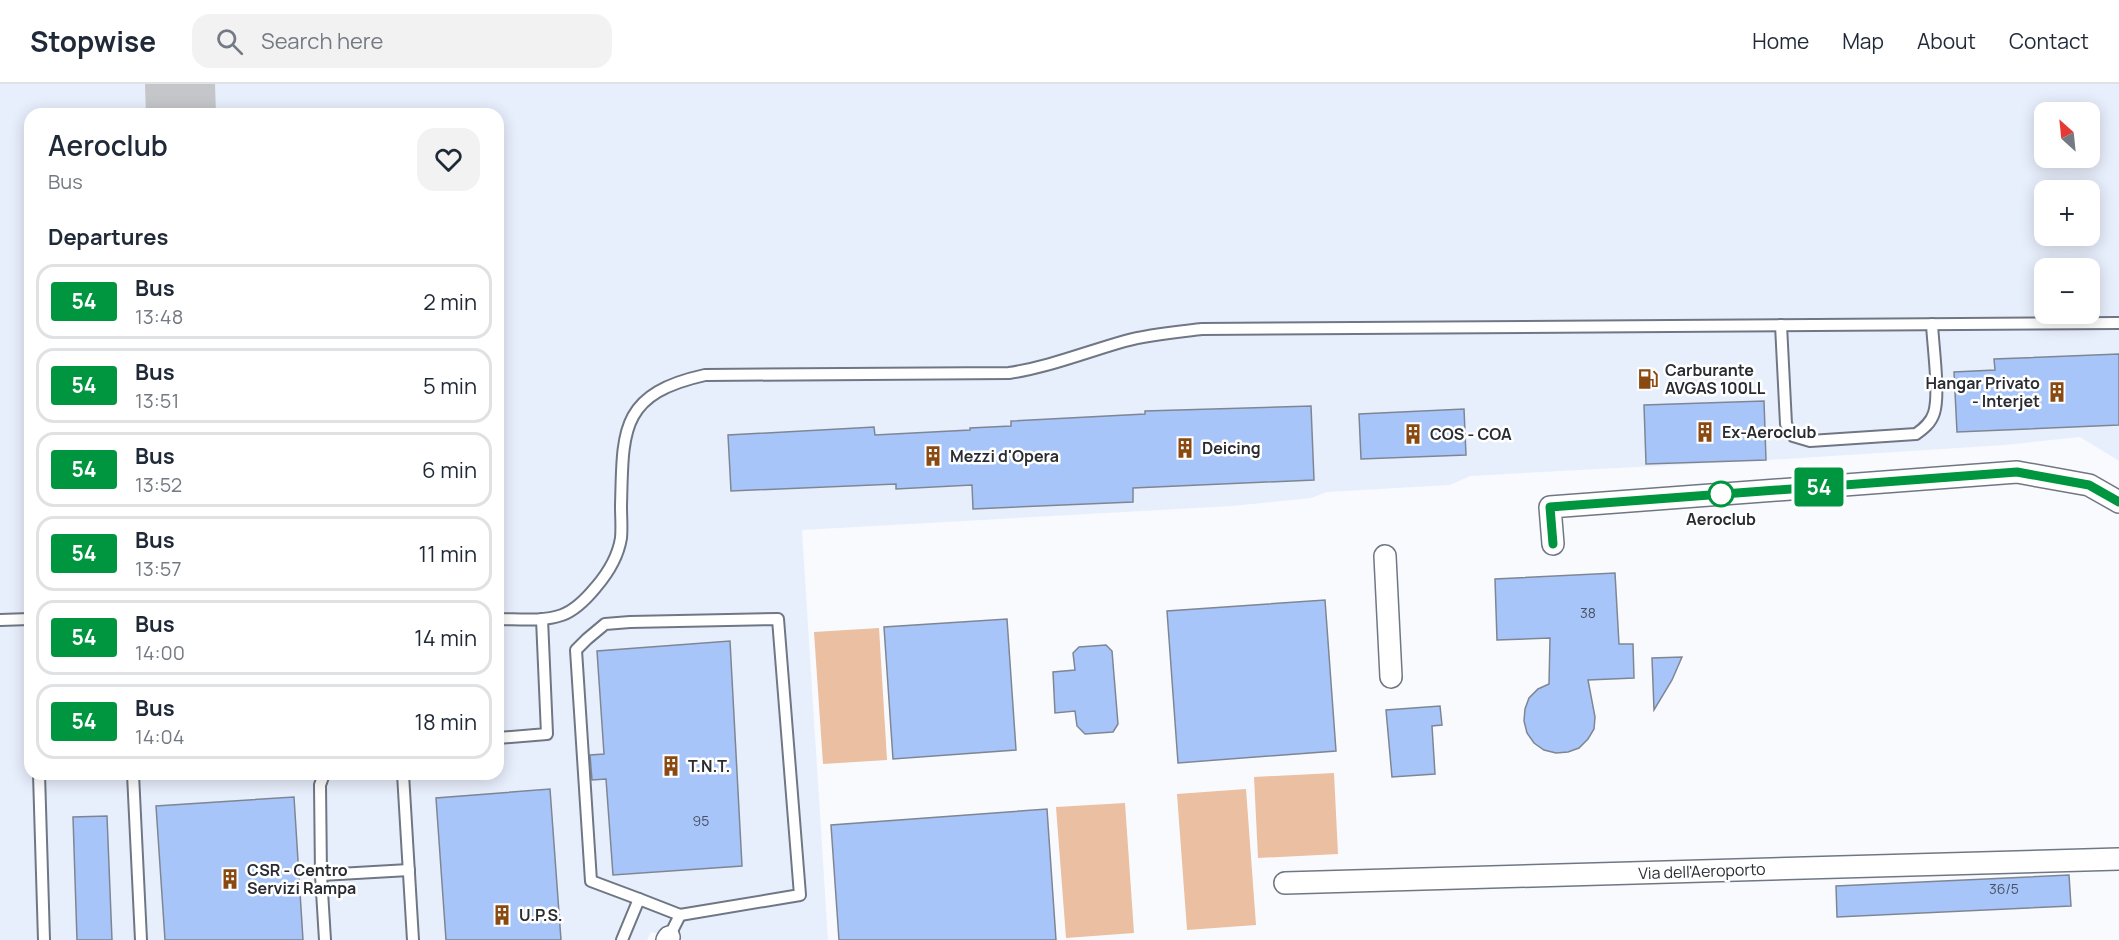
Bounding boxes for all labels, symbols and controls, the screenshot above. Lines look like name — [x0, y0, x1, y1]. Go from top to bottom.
search box — [192, 14, 612, 68]
text: Stopwise — [30, 22, 156, 60]
icon: search — [213, 25, 246, 58]
text: Search here — [261, 26, 383, 56]
text: Home — [1752, 27, 1809, 55]
text: Map — [1842, 27, 1884, 55]
text: About — [1917, 27, 1976, 55]
text: Contact — [2009, 27, 2089, 55]
north arrow — [2034, 102, 2100, 168]
map controls — [2034, 102, 2100, 324]
text: Aeroclub — [48, 126, 168, 164]
button: heart — [417, 128, 480, 191]
text: Bus — [48, 168, 83, 195]
button: + — [2034, 180, 2100, 246]
text: Departures — [48, 222, 168, 252]
button: − — [2034, 258, 2100, 324]
text: Bus — [135, 273, 175, 303]
text: 54 — [71, 287, 97, 315]
text: 2 min — [423, 287, 477, 317]
text: 13:48 — [135, 303, 183, 330]
text: Bus — [135, 357, 175, 387]
place label: Carburante AVGAS 100LL — [1665, 359, 1766, 399]
fuel station icon: Carburante AVGAS 100LL — [1636, 367, 1660, 391]
text: 54 — [71, 371, 97, 399]
text: 5 min — [423, 371, 477, 401]
place label: Hangar Privato - Interjet — [1926, 372, 2040, 412]
building icon: Hangar Privato - Interjet — [2045, 380, 2069, 404]
text: 13:51 — [135, 387, 179, 414]
building icon: Ex-Aeroclub — [1693, 420, 1717, 444]
place label: Ex-Aeroclub — [1722, 421, 1817, 443]
building icon: COS - COA — [1401, 422, 1425, 446]
place label: COS - COA — [1430, 423, 1512, 445]
building icon: Deicing — [1173, 436, 1197, 460]
place label: Deicing — [1202, 437, 1261, 459]
text: Bus — [135, 441, 175, 471]
building icon: Mezzi d'Opera — [921, 444, 945, 468]
place label: Mezzi d'Opera — [950, 445, 1059, 467]
text: 54 — [71, 455, 97, 483]
text: 6 min — [422, 455, 477, 485]
line badge: 54 — [1792, 468, 1846, 506]
text: 13:52 — [135, 471, 182, 498]
text: 54 — [1806, 473, 1832, 501]
marker: Aeroclub — [1708, 481, 1734, 507]
place label: Aeroclub — [1686, 508, 1756, 530]
text: Bus — [135, 525, 175, 555]
text: 54 — [71, 539, 97, 567]
text: 11 min — [419, 539, 477, 569]
text: 13:57 — [135, 555, 181, 582]
house number: 38 — [1580, 603, 1596, 622]
text: Bus — [135, 609, 175, 639]
text: 54 — [71, 623, 97, 651]
text: 14 min — [414, 623, 477, 653]
text: 14:00 — [135, 639, 185, 666]
text: Bus — [135, 693, 175, 723]
text: 54 — [71, 707, 97, 735]
text: 18 min — [414, 707, 477, 737]
text: 14:04 — [135, 723, 185, 750]
building icon: T.N.T. — [659, 754, 683, 778]
place label: T.N.T. — [688, 755, 730, 777]
house number: 95 — [693, 811, 709, 830]
street label: Via dell'Aeroporto — [1638, 858, 1766, 884]
place label: CSR - Centro Servizi Rampa — [247, 859, 356, 899]
building icon: CSR - Centro Servizi Rampa — [218, 867, 242, 891]
house number: 36/5 — [1989, 879, 2019, 898]
building icon: U.P.S. — [490, 903, 514, 927]
place label: U.P.S. — [519, 904, 563, 926]

